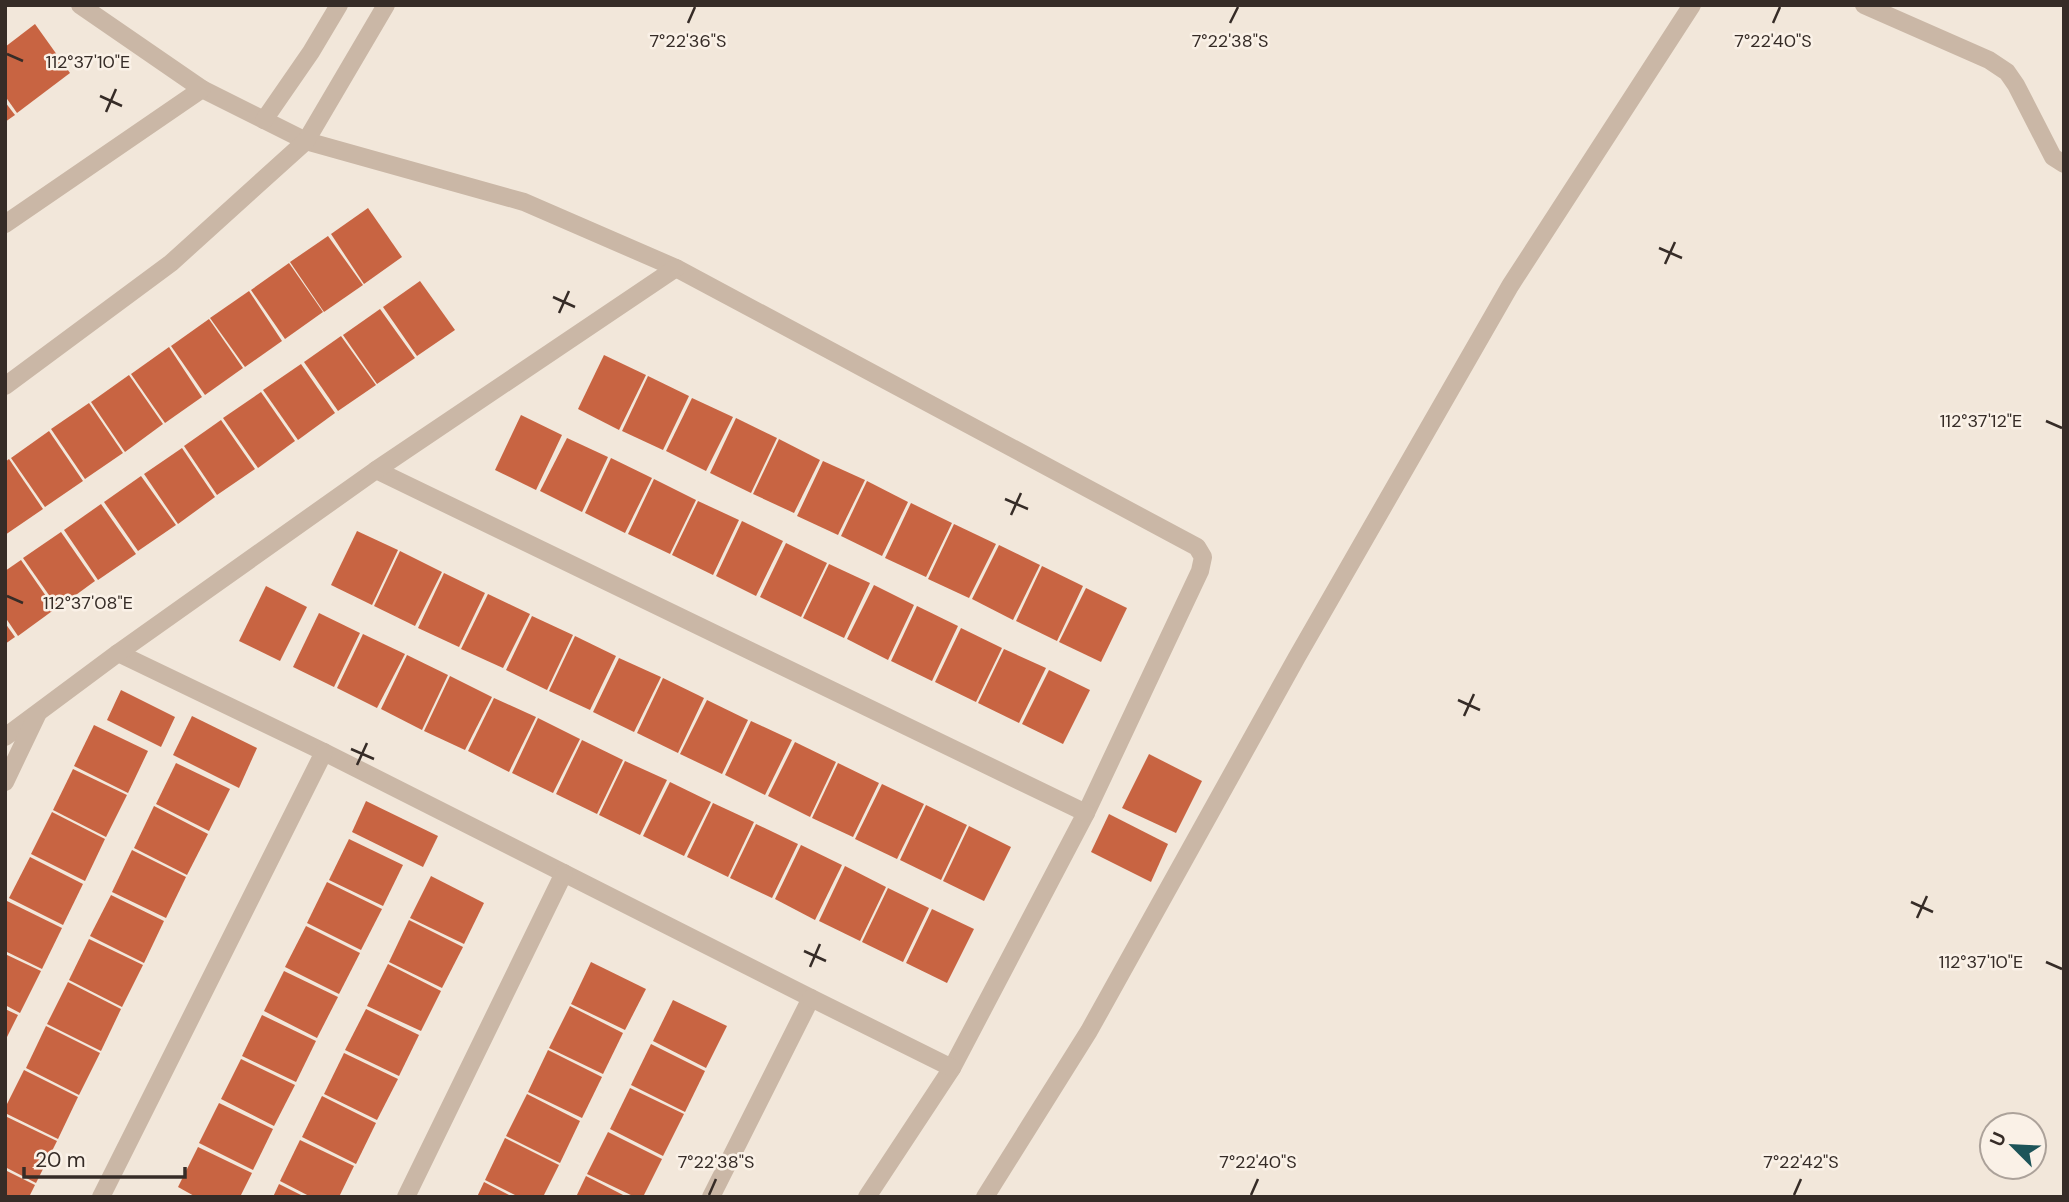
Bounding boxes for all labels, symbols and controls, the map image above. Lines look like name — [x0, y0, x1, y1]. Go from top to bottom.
text: 7°22'36"S — [649, 29, 727, 53]
text: 7°22'38"S — [1192, 29, 1268, 53]
text: 7°22'40"S — [1734, 29, 1812, 53]
text: 112°37'10"E — [46, 50, 130, 74]
text: 112°37'12"E — [1940, 409, 2022, 433]
text: 112°37'08"E — [43, 591, 133, 615]
text: 112°37'10"E — [1939, 950, 2023, 974]
north arrow — [1978, 1111, 2048, 1181]
text: U — [1984, 1128, 2012, 1150]
scale bar — [24, 1136, 186, 1180]
text: 20 m — [35, 1146, 86, 1174]
text: 7°22'38"S — [678, 1150, 754, 1174]
text: 7°22'40"S — [1219, 1150, 1297, 1174]
text: 7°22'42"S — [1763, 1150, 1839, 1174]

